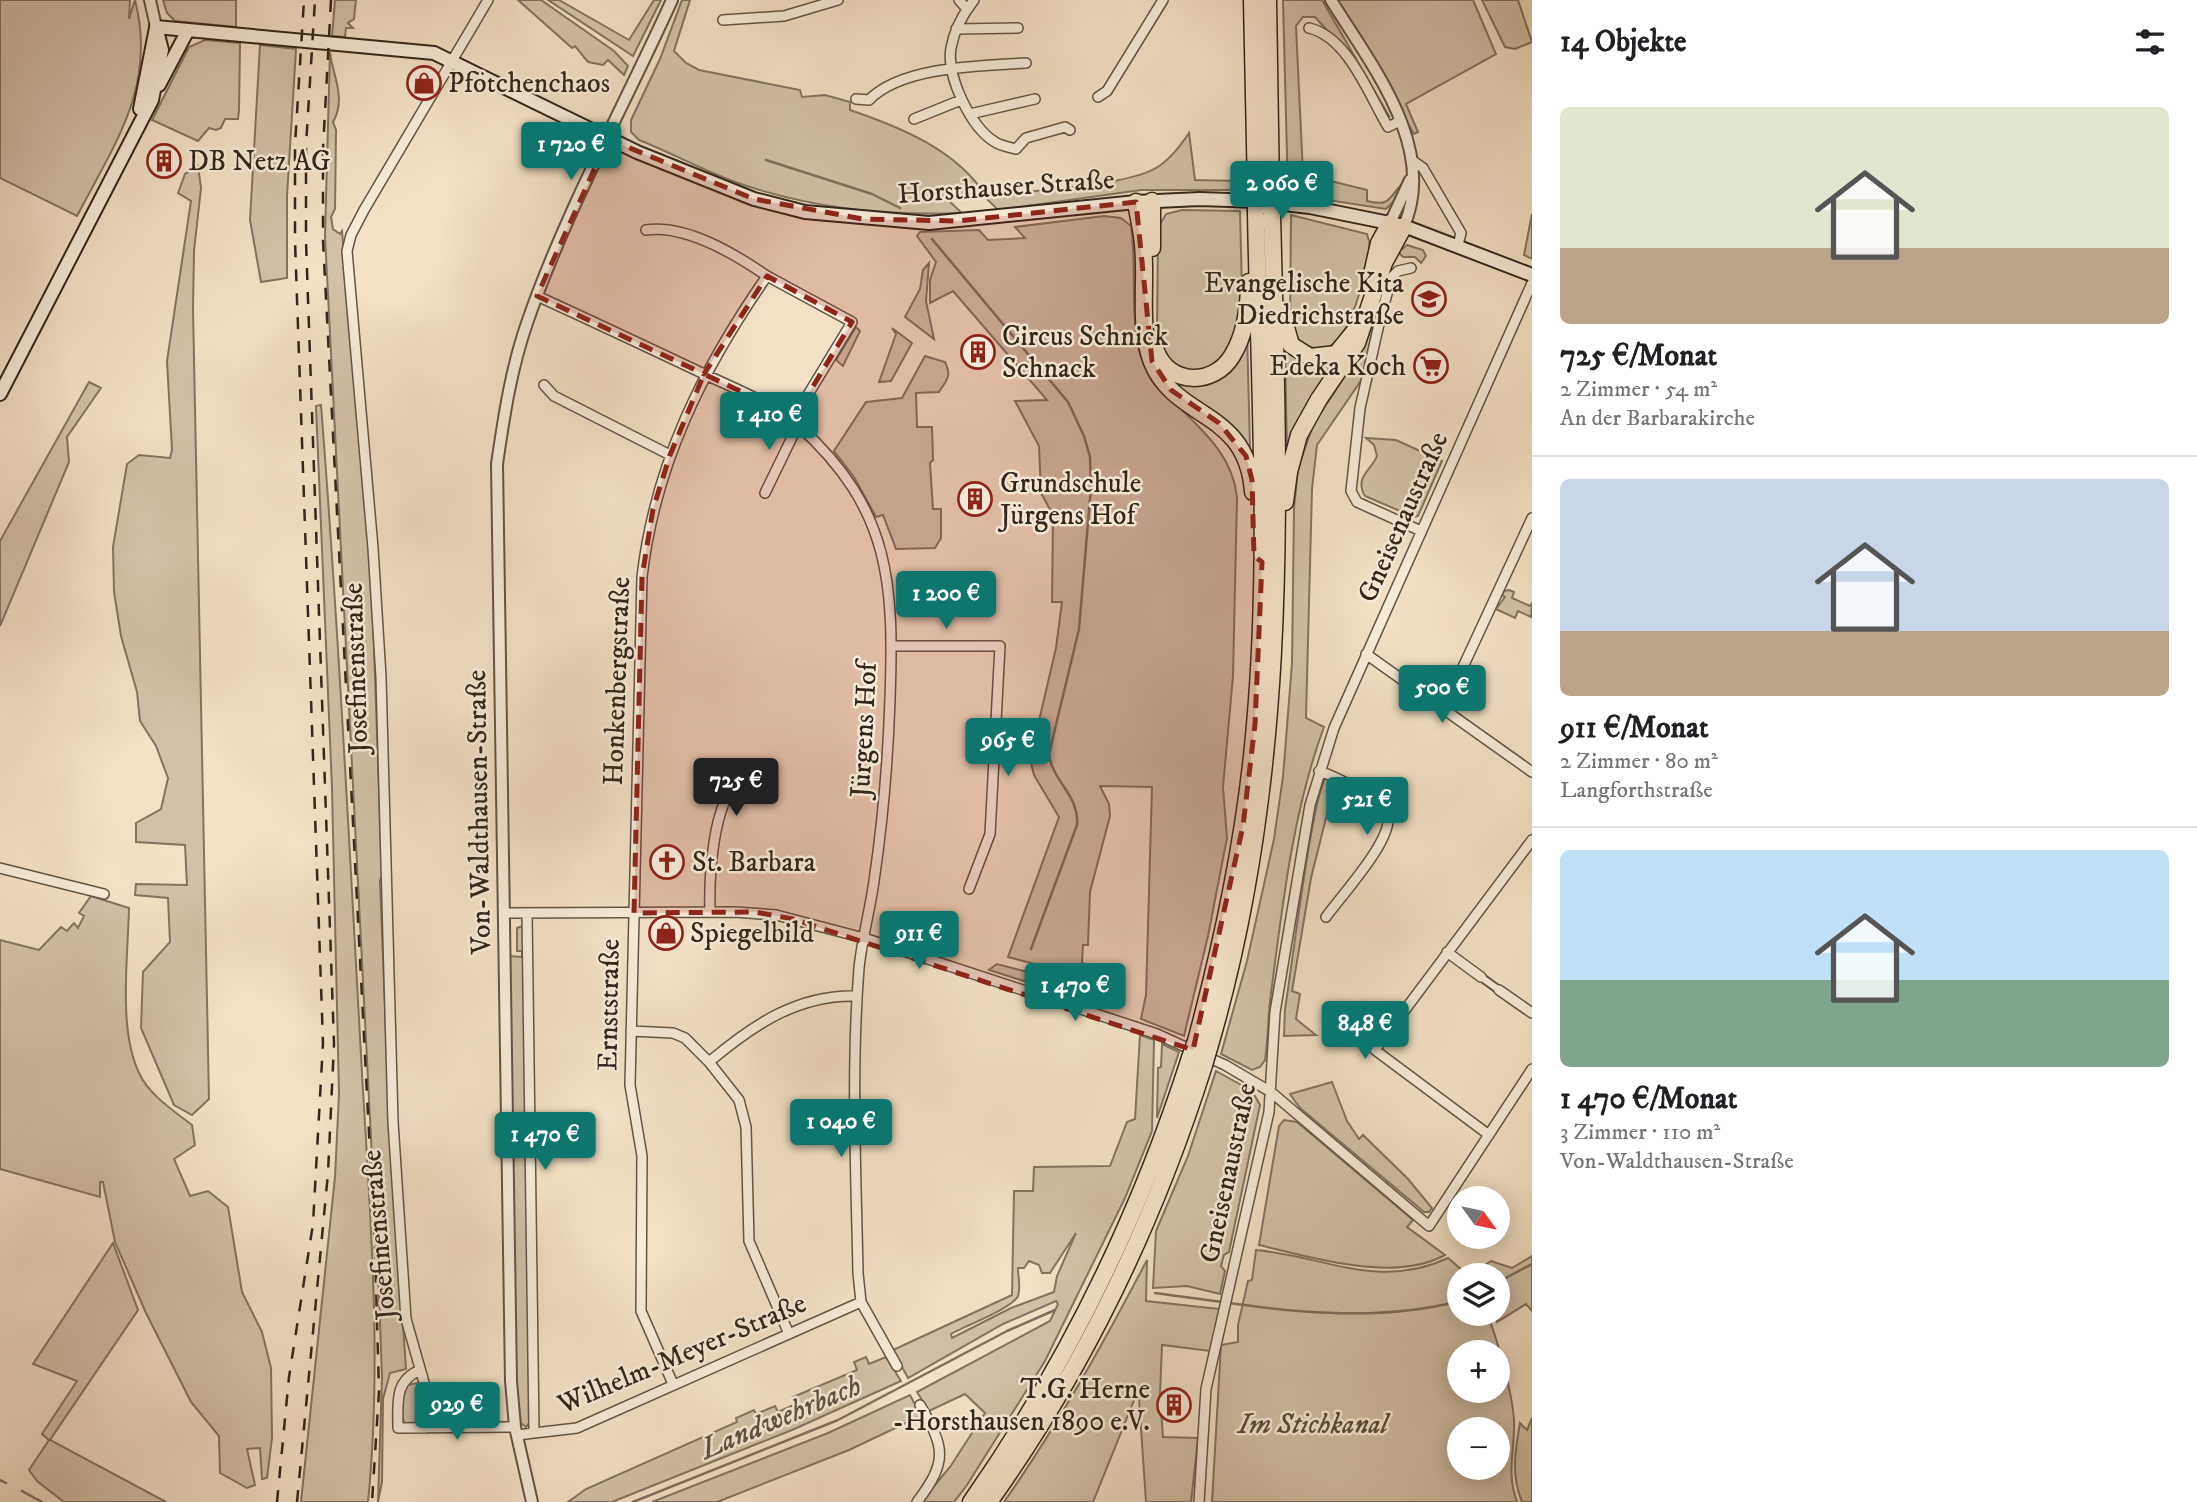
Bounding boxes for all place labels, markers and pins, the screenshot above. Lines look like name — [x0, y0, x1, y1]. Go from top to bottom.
shop icon: Pfötchenchaos — [405, 64, 443, 102]
place label: Pfötchenchaos — [448, 66, 610, 101]
pin: 1 720 € — [506, 122, 636, 182]
building icon: DB Netz AG — [145, 142, 183, 180]
place label: DB Netz AG — [188, 144, 331, 179]
pin: 2 060 € — [1217, 162, 1347, 221]
place label: Evangelische Kita Diedrichstraße — [1204, 266, 1404, 333]
school or university icon: Evangelische Kita Diedrichstraße — [1410, 280, 1448, 318]
place label: Circus Schnick Schnack — [1002, 319, 1168, 386]
building icon: Circus Schnick Schnack — [959, 333, 997, 371]
supermarket icon: Edeka Koch — [1412, 347, 1450, 385]
place label: Edeka Koch — [1269, 349, 1406, 384]
pin: 1 410 € — [704, 392, 834, 452]
place label: Grundschule Jürgens Hof — [997, 466, 1141, 533]
building icon: Grundschule Jürgens Hof — [956, 480, 994, 518]
pin: 1 200 € — [881, 572, 1011, 631]
pin: 500 € — [1393, 666, 1491, 725]
pin: 965 € — [959, 718, 1057, 778]
pin: 725 € — [687, 758, 785, 818]
pin: 521 € — [1318, 778, 1416, 837]
church icon: St. Barbara — [648, 843, 686, 881]
place label: St. Barbara — [692, 845, 816, 880]
pin: 911 € — [870, 912, 968, 971]
shop icon: Spiegelbild — [647, 914, 685, 952]
place label: Spiegelbild — [690, 916, 814, 951]
pin: 1 470 € — [1010, 964, 1140, 1023]
pin: 848 € — [1316, 1002, 1414, 1061]
pin: 1 040 € — [776, 1100, 906, 1159]
pin: 1 470 € — [480, 1112, 610, 1172]
place label: T.G. Herne -Horsthausen 1890 e.V. — [893, 1372, 1150, 1439]
pin: 929 € — [408, 1382, 506, 1442]
building icon: T.G. Herne -Horsthausen 1890 e.V. — [1155, 1386, 1193, 1424]

